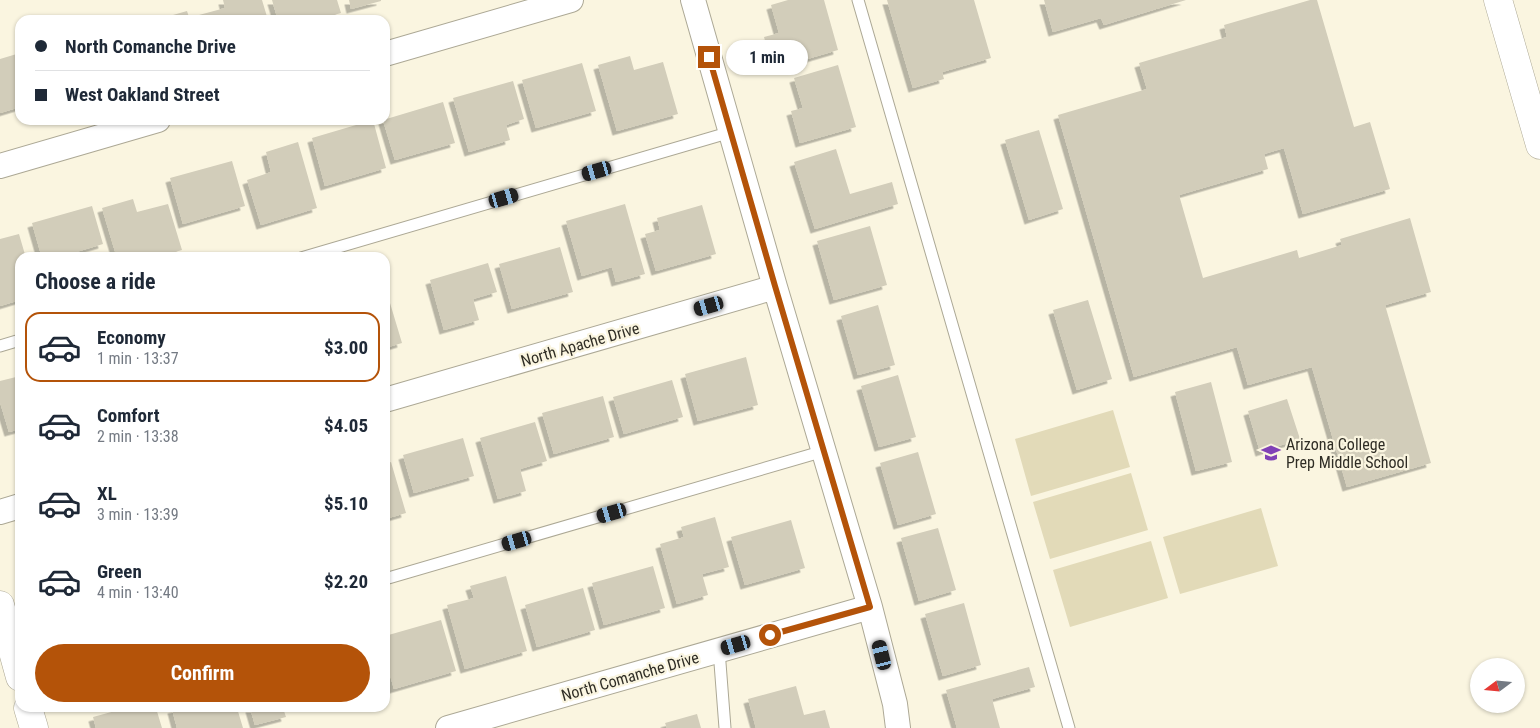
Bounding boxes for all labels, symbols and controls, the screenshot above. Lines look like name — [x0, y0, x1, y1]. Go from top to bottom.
text: North Comanche Drive — [65, 35, 236, 58]
callout: 1 min — [726, 40, 809, 74]
route end — [698, 46, 720, 68]
text: 1 min — [749, 48, 785, 67]
text: West Oakland Street — [65, 83, 219, 106]
car — [580, 160, 613, 182]
car — [487, 187, 520, 209]
text: Choose a ride — [35, 269, 156, 294]
car — [692, 295, 725, 317]
street label: North Apache Drive — [519, 318, 642, 370]
icon: car — [37, 325, 82, 370]
text: Economy — [97, 326, 166, 349]
text: $3.00 — [324, 336, 368, 359]
text: 1 min · 13:37 — [97, 349, 179, 368]
icon: car — [37, 403, 82, 448]
text: Comfort — [97, 404, 160, 427]
text: $4.05 — [324, 414, 368, 437]
text: 2 min · 13:38 — [97, 427, 179, 446]
place label: Arizona College Prep Middle School — [1286, 435, 1408, 472]
school or university icon: Arizona College Prep Middle School — [1260, 442, 1282, 464]
icon: car — [37, 481, 82, 526]
text: XL — [97, 482, 117, 505]
text: $5.10 — [324, 492, 368, 515]
car — [595, 502, 628, 524]
text: 3 min · 13:39 — [97, 505, 179, 524]
car — [500, 530, 533, 552]
icon: car — [37, 559, 82, 604]
text: Green — [97, 560, 142, 583]
text: $2.20 — [324, 570, 368, 593]
text: 4 min · 13:40 — [97, 583, 179, 602]
route start — [759, 624, 781, 646]
car — [719, 634, 752, 656]
car — [871, 639, 892, 671]
button: Confirm — [35, 644, 370, 702]
street label: North Comanche Drive — [559, 648, 701, 705]
north arrow — [1470, 658, 1525, 712]
map controls — [1470, 658, 1525, 713]

